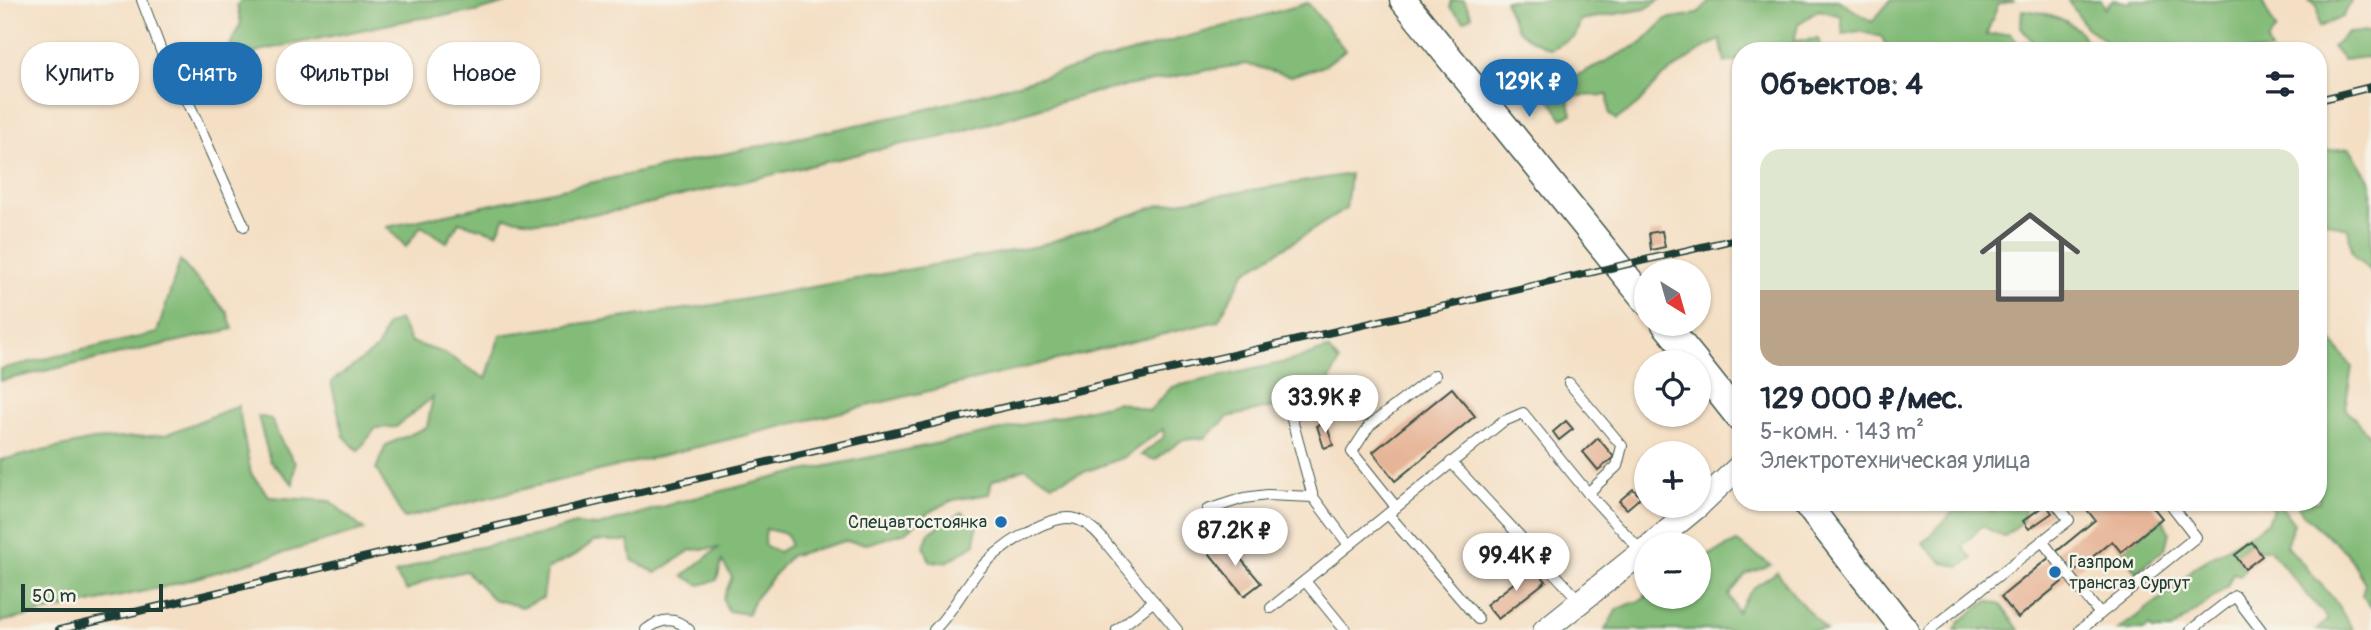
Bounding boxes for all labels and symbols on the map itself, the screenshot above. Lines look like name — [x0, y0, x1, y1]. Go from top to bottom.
pin: 129K ₽ — [1472, 60, 1586, 119]
north arrow — [1634, 259, 1712, 336]
pin: 33.9K ₽ — [1260, 376, 1390, 435]
pin: 87.2K ₽ — [1170, 508, 1300, 568]
place label: Спецавтостоянка — [848, 511, 987, 534]
marker: Спецавтостоянка — [993, 514, 1009, 530]
pin: 99.4K ₽ — [1451, 534, 1581, 593]
place label: Газпром трансгаз Сургут — [2069, 551, 2190, 595]
marker: Газпром трансгаз Сургут — [2047, 564, 2063, 580]
scale bar — [21, 581, 163, 613]

